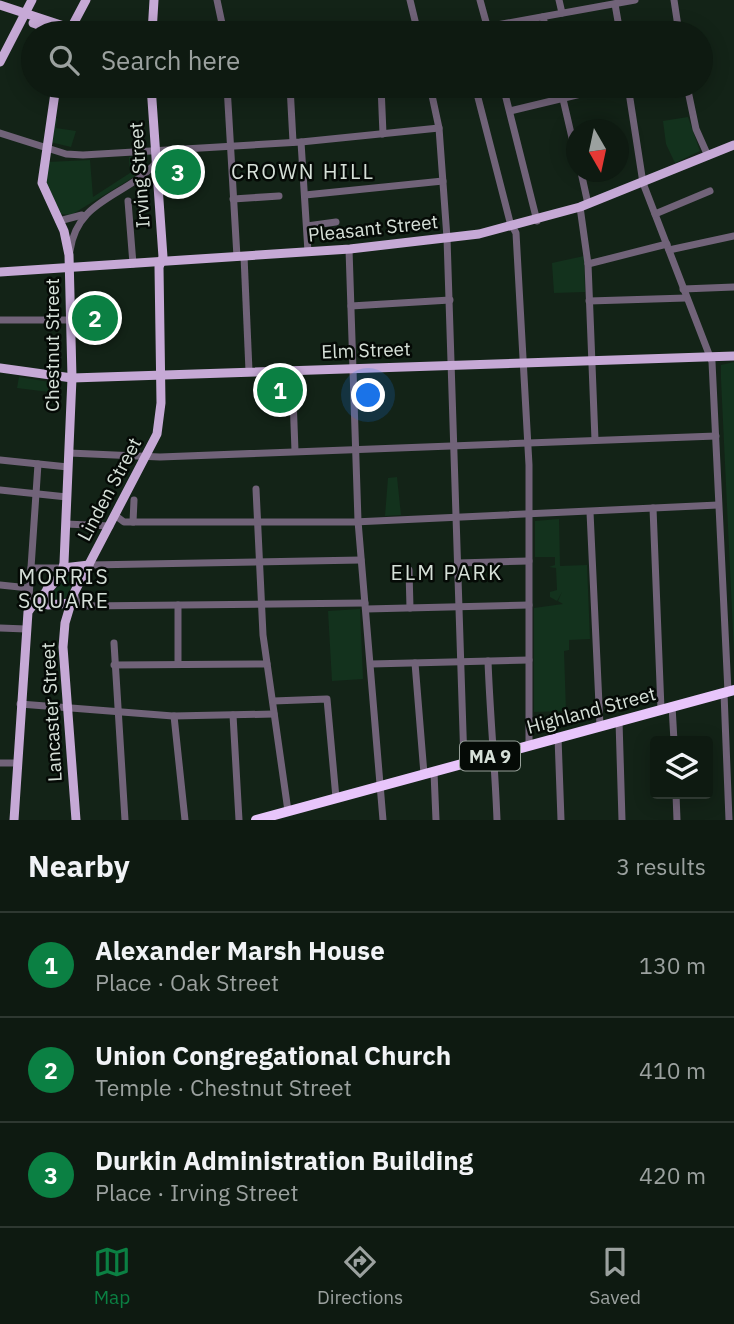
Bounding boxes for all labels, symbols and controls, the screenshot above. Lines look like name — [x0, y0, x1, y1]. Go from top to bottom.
search box — [21, 21, 713, 98]
icon: search — [45, 41, 83, 79]
text: Search here — [101, 43, 240, 77]
north arrow — [566, 119, 629, 182]
street label: Irving Street — [123, 121, 155, 229]
pin: 3 — [155, 146, 201, 198]
district label: CROWN HILL — [231, 157, 375, 185]
street label: Pleasant Street — [307, 209, 439, 247]
street label: Chestnut Street — [40, 278, 64, 412]
pin: 2 — [72, 292, 118, 344]
street label: Elm Street — [321, 336, 411, 364]
pin: 1 — [257, 364, 303, 416]
your location — [351, 378, 385, 412]
street label: Linden Street — [72, 433, 146, 545]
district label: ELM PARK — [391, 558, 503, 586]
district label: MORRIS SQUARE — [18, 562, 110, 614]
street label: Lancaster Street — [35, 642, 67, 782]
street label: Highland Street — [524, 681, 658, 739]
map controls — [650, 736, 713, 799]
button: layers — [650, 736, 713, 799]
road number: MA 9 — [460, 742, 520, 770]
text: Nearby — [28, 846, 130, 885]
text: 3 results — [616, 851, 706, 881]
text: Alexander Marsh House — [95, 933, 385, 967]
text: 1 — [44, 950, 58, 980]
text: 130 m — [639, 950, 706, 980]
text: Place · Oak Street — [95, 967, 279, 997]
text: Union Congregational Church — [95, 1038, 451, 1072]
text: 2 — [44, 1055, 58, 1085]
text: 410 m — [639, 1055, 706, 1085]
text: Temple · Chestnut Street — [95, 1072, 352, 1102]
text: Durkin Administration Building — [95, 1143, 473, 1177]
text: 3 — [44, 1160, 58, 1190]
text: 420 m — [639, 1160, 706, 1190]
text: Place · Irving Street — [95, 1177, 299, 1207]
tab: Map — [93, 1243, 131, 1309]
tab: Directions — [317, 1243, 403, 1309]
tab: Saved — [589, 1243, 641, 1309]

